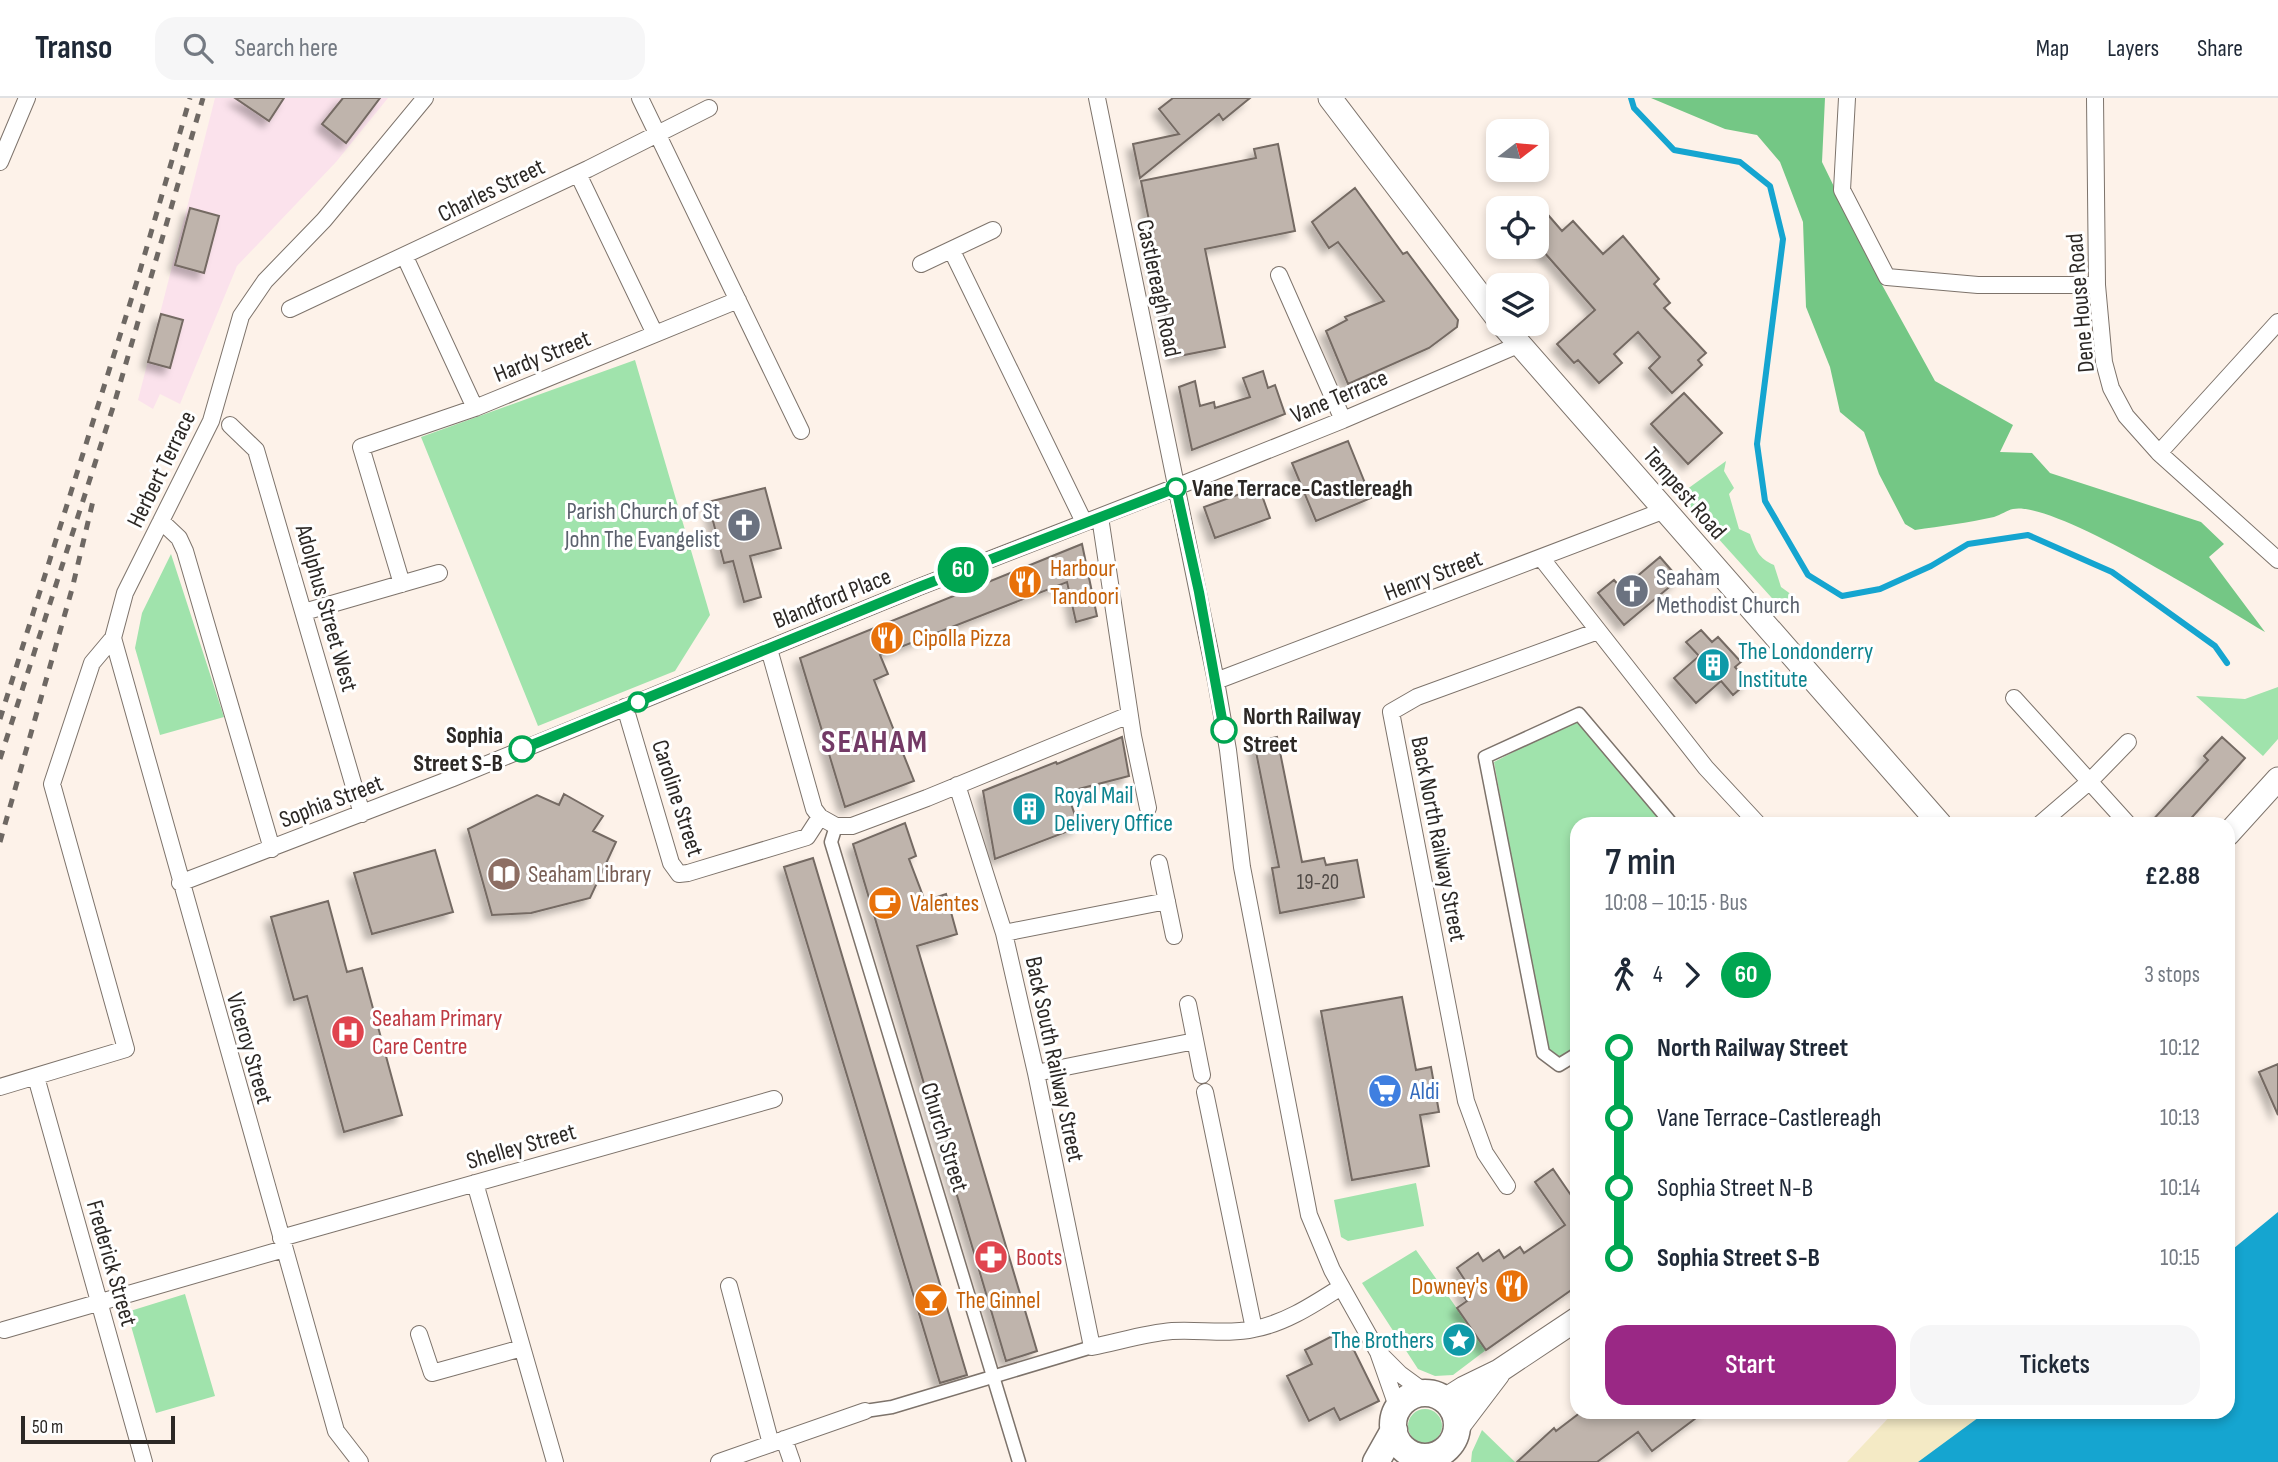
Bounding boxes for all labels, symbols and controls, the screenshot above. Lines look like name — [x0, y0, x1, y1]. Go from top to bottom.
search box — [155, 17, 645, 80]
text: Transo — [35, 28, 113, 68]
icon: search — [179, 29, 217, 67]
text: Search here — [235, 33, 338, 64]
text: Map — [2036, 34, 2069, 63]
text: Layers — [2107, 34, 2159, 63]
text: Share — [2197, 34, 2243, 63]
north arrow — [1486, 119, 1549, 182]
map controls — [1486, 119, 1549, 336]
street label: Charles Street — [433, 152, 549, 229]
button: locate — [1486, 196, 1549, 259]
street label: Castlereagh Road — [1130, 217, 1187, 359]
street label: Dene House Road — [2060, 232, 2101, 374]
button: layers — [1486, 273, 1549, 336]
street label: Hardy Street — [490, 324, 595, 389]
street label: Vane Terrace — [1286, 363, 1392, 430]
street label: Herbert Terrace — [121, 406, 202, 532]
street label: Tempest Road — [1637, 441, 1732, 545]
place label: Vane Terrace-Castlereagh — [1192, 474, 1413, 503]
marker: Vane Terrace-Castlereagh — [1166, 478, 1186, 498]
place label: Parish Church of St John The Evangelist — [564, 497, 720, 554]
church icon: Parish Church of St John The Evangelist — [725, 506, 763, 544]
street label: Adolphus Street West — [289, 520, 364, 695]
street label: Henry Street — [1380, 543, 1486, 607]
line badge: 60 — [932, 547, 995, 593]
place label: Harbour Tandoori — [1050, 554, 1119, 611]
text: 60 — [952, 555, 974, 584]
street label: Blandford Place — [769, 562, 895, 635]
restaurant icon: Harbour Tandoori — [1006, 563, 1044, 601]
place label: Seaham Methodist Church — [1656, 563, 1800, 620]
church icon: Seaham Methodist Church — [1613, 572, 1651, 610]
restaurant icon: Cipolla Pizza — [868, 619, 906, 657]
place label: Cipolla Pizza — [912, 624, 1011, 653]
place label: The Londonderry Institute — [1738, 637, 1873, 694]
building icon: The Londonderry Institute — [1694, 646, 1732, 684]
unlabelled marker — [628, 692, 648, 712]
place label: North Railway Street — [1243, 702, 1361, 759]
marker: North Railway Street — [1211, 717, 1237, 743]
place label: Sophia Street S-B — [413, 721, 503, 778]
district label: SEAHAM — [821, 723, 929, 762]
street label: Back North Railway Street — [1404, 734, 1473, 944]
marker: Sophia Street S-B — [509, 736, 535, 762]
street label: Caroline Street — [645, 736, 710, 860]
street label: Sophia Street — [275, 768, 387, 834]
place label: Royal Mail Delivery Office — [1054, 781, 1173, 838]
building icon: Royal Mail Delivery Office — [1010, 790, 1048, 828]
text: 7 min — [1605, 840, 1676, 885]
library icon: Seaham Library — [485, 855, 523, 893]
place label: Seaham Library — [528, 860, 651, 889]
text: £2.88 — [2145, 861, 2200, 892]
house number: 19-20 — [1297, 870, 1339, 895]
cafe icon: Valentes — [866, 884, 904, 922]
place label: Valentes — [910, 889, 979, 918]
text: 10:08 – 10:15 · Bus — [1605, 889, 1747, 917]
street label: Back South Railway Street — [1019, 954, 1090, 1164]
icon: walk — [1605, 956, 1643, 994]
icon: forward — [1673, 956, 1711, 994]
text: 60 — [1735, 960, 1757, 989]
text: 4 — [1653, 961, 1663, 989]
text: 3 stops — [2144, 961, 2200, 989]
street label: Viceroy Street — [220, 989, 279, 1107]
place label: Seaham Primary Care Centre — [372, 1004, 502, 1061]
hospital icon: Seaham Primary Care Centre — [329, 1013, 367, 1051]
text: North Railway Street — [1657, 1033, 1848, 1064]
text: 10:12 — [2160, 1034, 2200, 1062]
supermarket icon: Aldi — [1366, 1072, 1404, 1110]
place label: Aldi — [1409, 1077, 1440, 1106]
street label: Church Street — [914, 1079, 975, 1195]
text: Vane Terrace-Castlereagh — [1657, 1103, 1881, 1134]
text: 10:13 — [2160, 1104, 2200, 1132]
street label: Shelley Street — [463, 1117, 579, 1176]
text: Sophia Street N-B — [1657, 1173, 1813, 1204]
text: 10:14 — [2160, 1174, 2200, 1202]
street label: Frederick Street — [80, 1197, 143, 1329]
pharmacy icon: Boots — [972, 1238, 1010, 1276]
place label: Boots — [1016, 1243, 1062, 1272]
text: Sophia Street S-B — [1657, 1243, 1820, 1274]
text: 10:15 — [2160, 1244, 2200, 1272]
restaurant icon: Downey's — [1493, 1267, 1531, 1305]
place label: Downey's — [1411, 1272, 1488, 1301]
bar icon: The Ginnel — [912, 1281, 950, 1319]
place label: The Ginnel — [956, 1286, 1040, 1315]
place icon: The Brothers — [1440, 1321, 1478, 1359]
button: Start — [1605, 1325, 1896, 1405]
button: Tickets — [1910, 1325, 2200, 1405]
place label: The Brothers — [1331, 1326, 1434, 1355]
scale bar — [21, 1413, 175, 1445]
text: 50 m — [32, 1416, 63, 1439]

